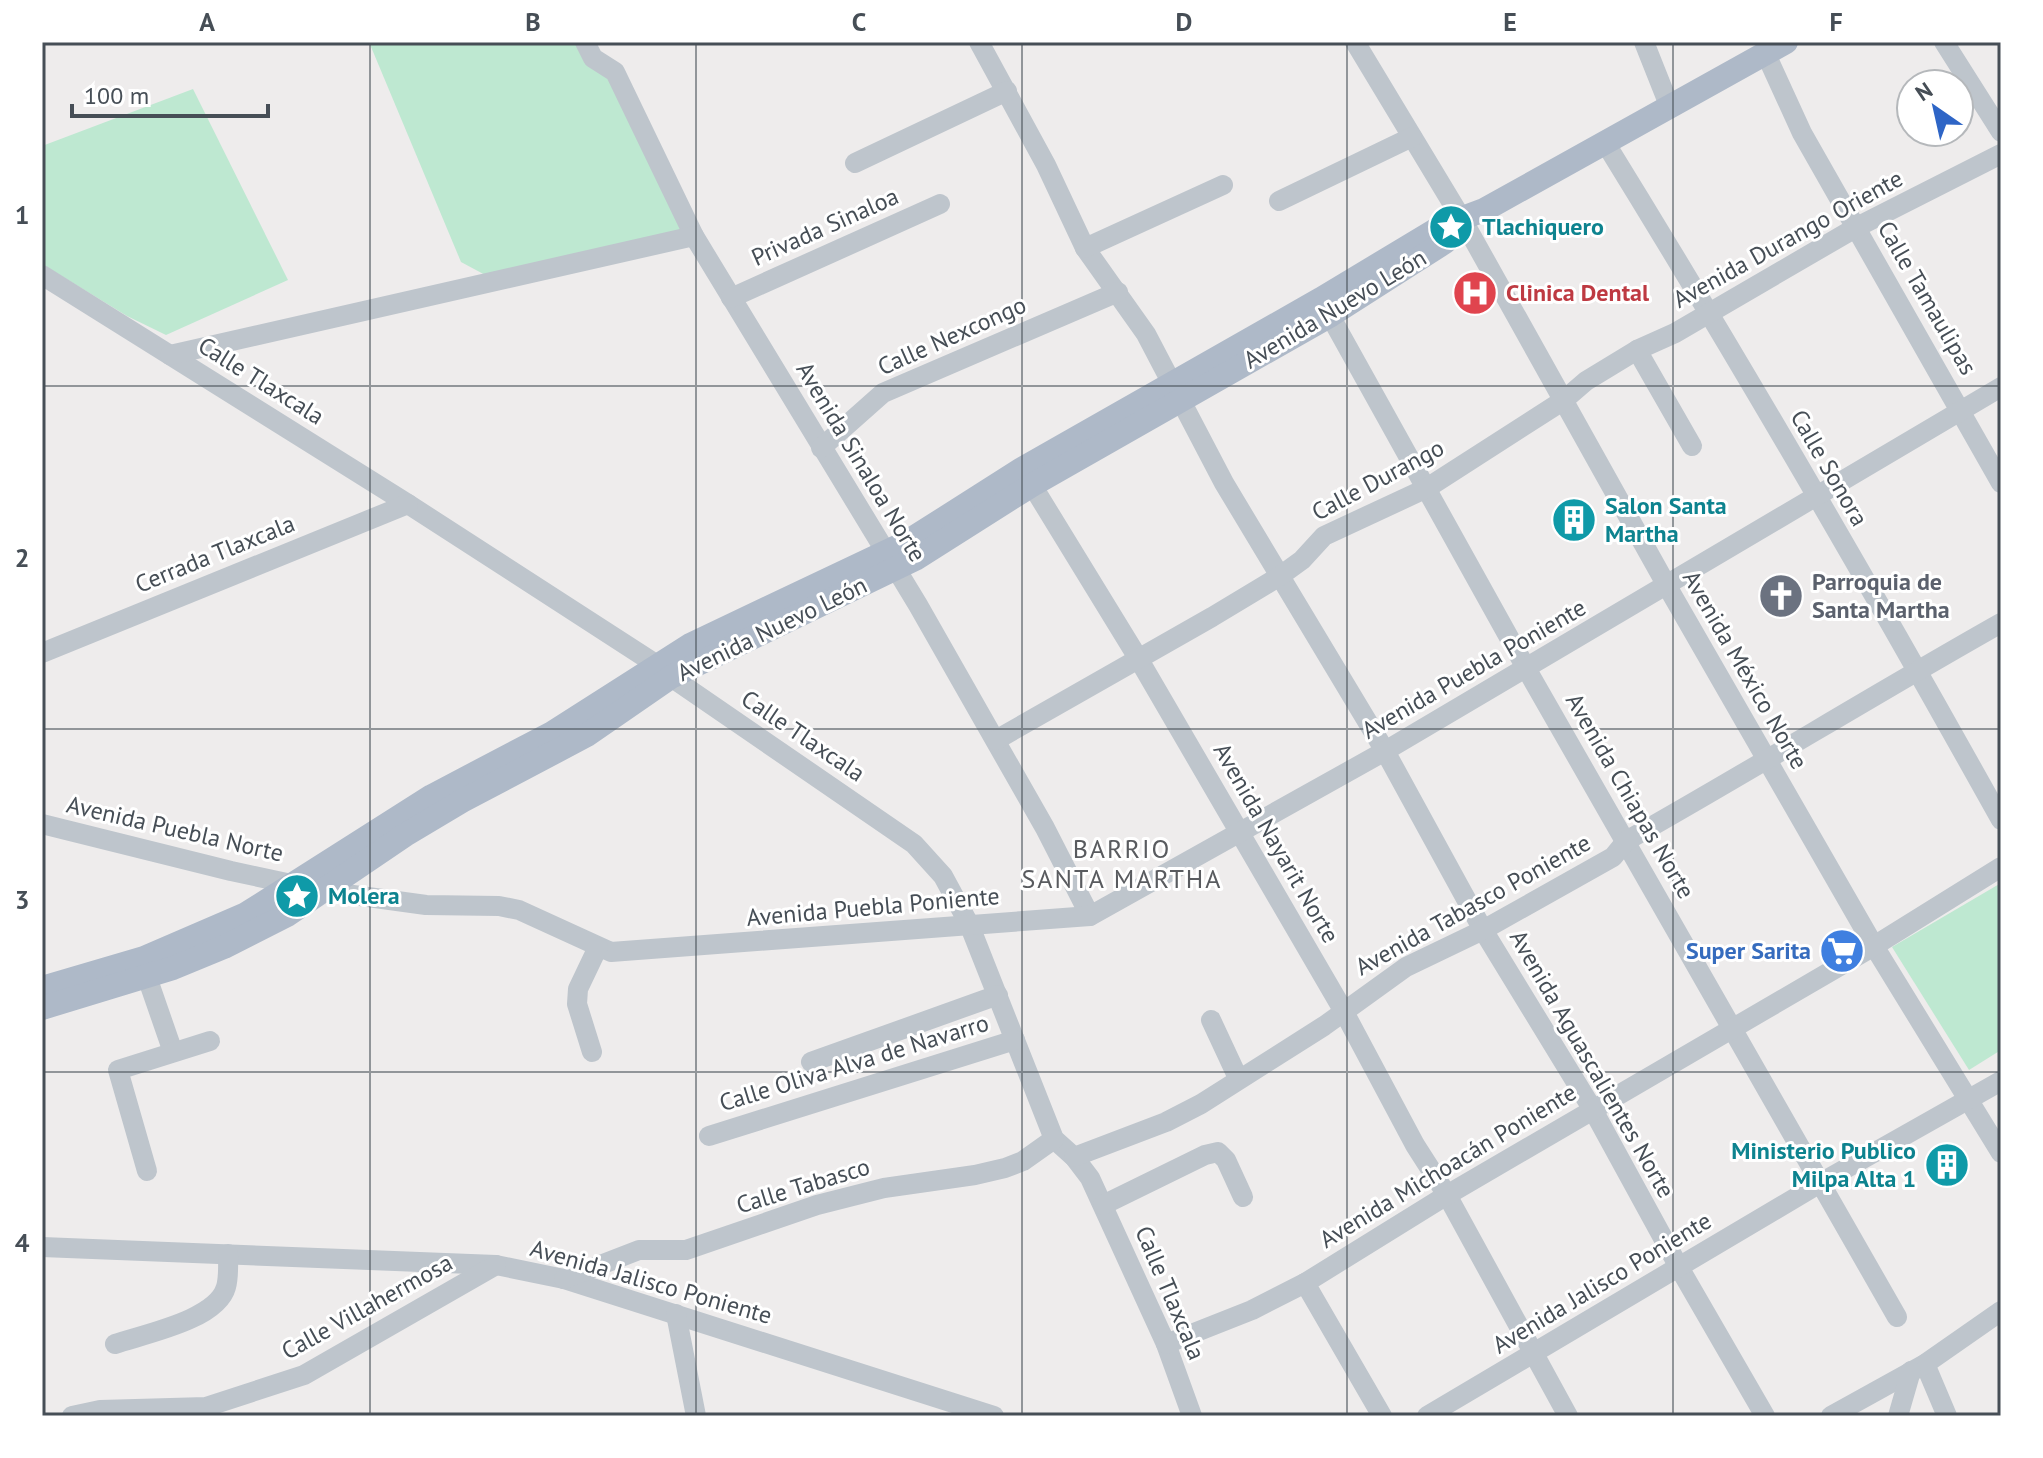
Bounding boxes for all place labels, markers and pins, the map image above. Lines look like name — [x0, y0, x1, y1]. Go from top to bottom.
place icon: Tlachiquero — [1427, 203, 1475, 251]
place label: Tlachiquero — [1482, 211, 1604, 242]
hospital icon: Clinica Dental — [1451, 269, 1499, 317]
place label: Clinica Dental — [1506, 277, 1650, 308]
place label: Salon Santa Martha — [1605, 490, 1727, 549]
building icon: Salon Santa Martha — [1550, 496, 1598, 544]
place label: Parroquia de Santa Martha — [1812, 566, 1950, 625]
church icon: Parroquia de Santa Martha — [1757, 572, 1805, 620]
place icon: Molera — [273, 872, 321, 920]
place label: Molera — [328, 880, 400, 911]
supermarket icon: Super Sarita — [1818, 927, 1866, 975]
place label: Super Sarita — [1686, 935, 1811, 966]
place label: Ministerio Publico Milpa Alta 1 — [1731, 1135, 1916, 1194]
building icon: Ministerio Publico Milpa Alta 1 — [1923, 1141, 1971, 1189]

